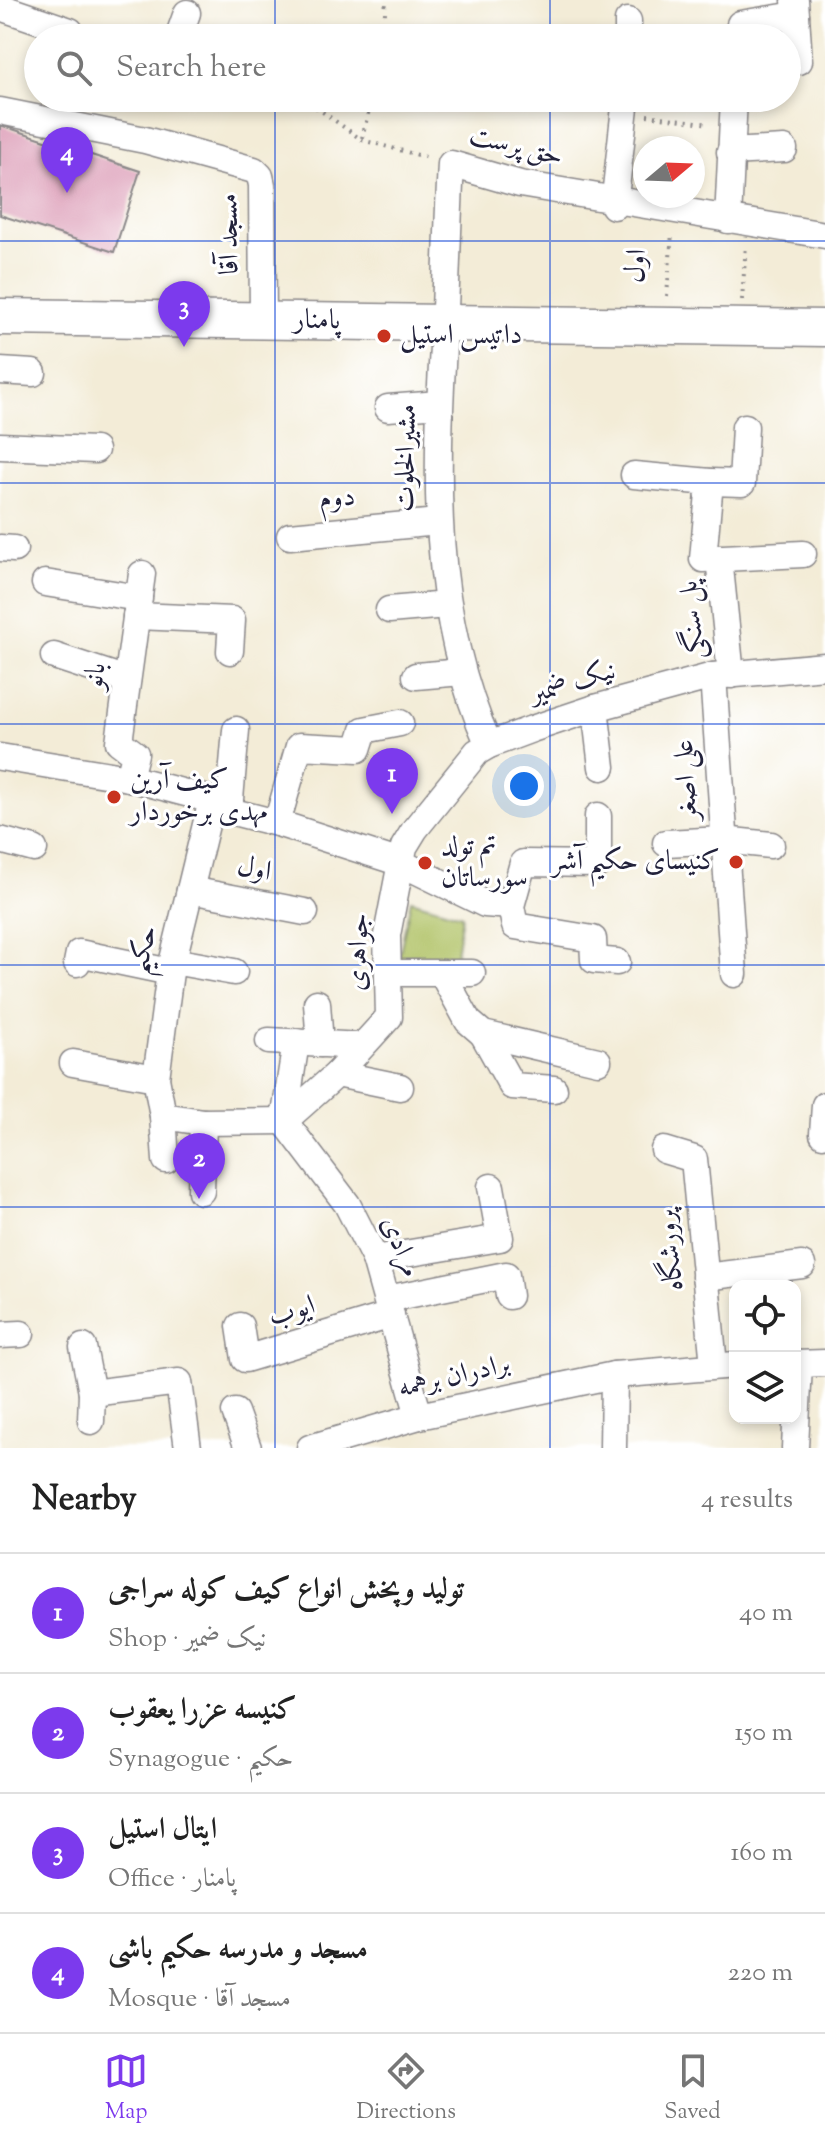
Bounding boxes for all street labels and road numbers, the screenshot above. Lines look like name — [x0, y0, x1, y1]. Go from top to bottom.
street label: حق پرست — [465, 116, 567, 178]
street label: مسجد آقا — [209, 193, 251, 275]
street label: اول — [616, 248, 658, 284]
street label: پامنار — [290, 301, 343, 341]
street label: مشیرالخلوت — [386, 404, 428, 512]
street label: دوم — [317, 477, 357, 523]
street label: پل سنگی — [669, 577, 717, 661]
street label: نیک ضمیر — [522, 651, 621, 716]
street label: بانو — [74, 660, 118, 695]
street label: علی اصغر — [665, 739, 709, 824]
street label: اول — [233, 847, 275, 893]
street label: جواهری — [337, 912, 381, 992]
street label: حکیم — [119, 922, 174, 980]
street label: پرورشگاه — [647, 1204, 695, 1293]
street label: مرادی — [370, 1210, 430, 1284]
street label: ایوب — [264, 1286, 320, 1338]
street label: برادران برهمه — [394, 1345, 514, 1409]

